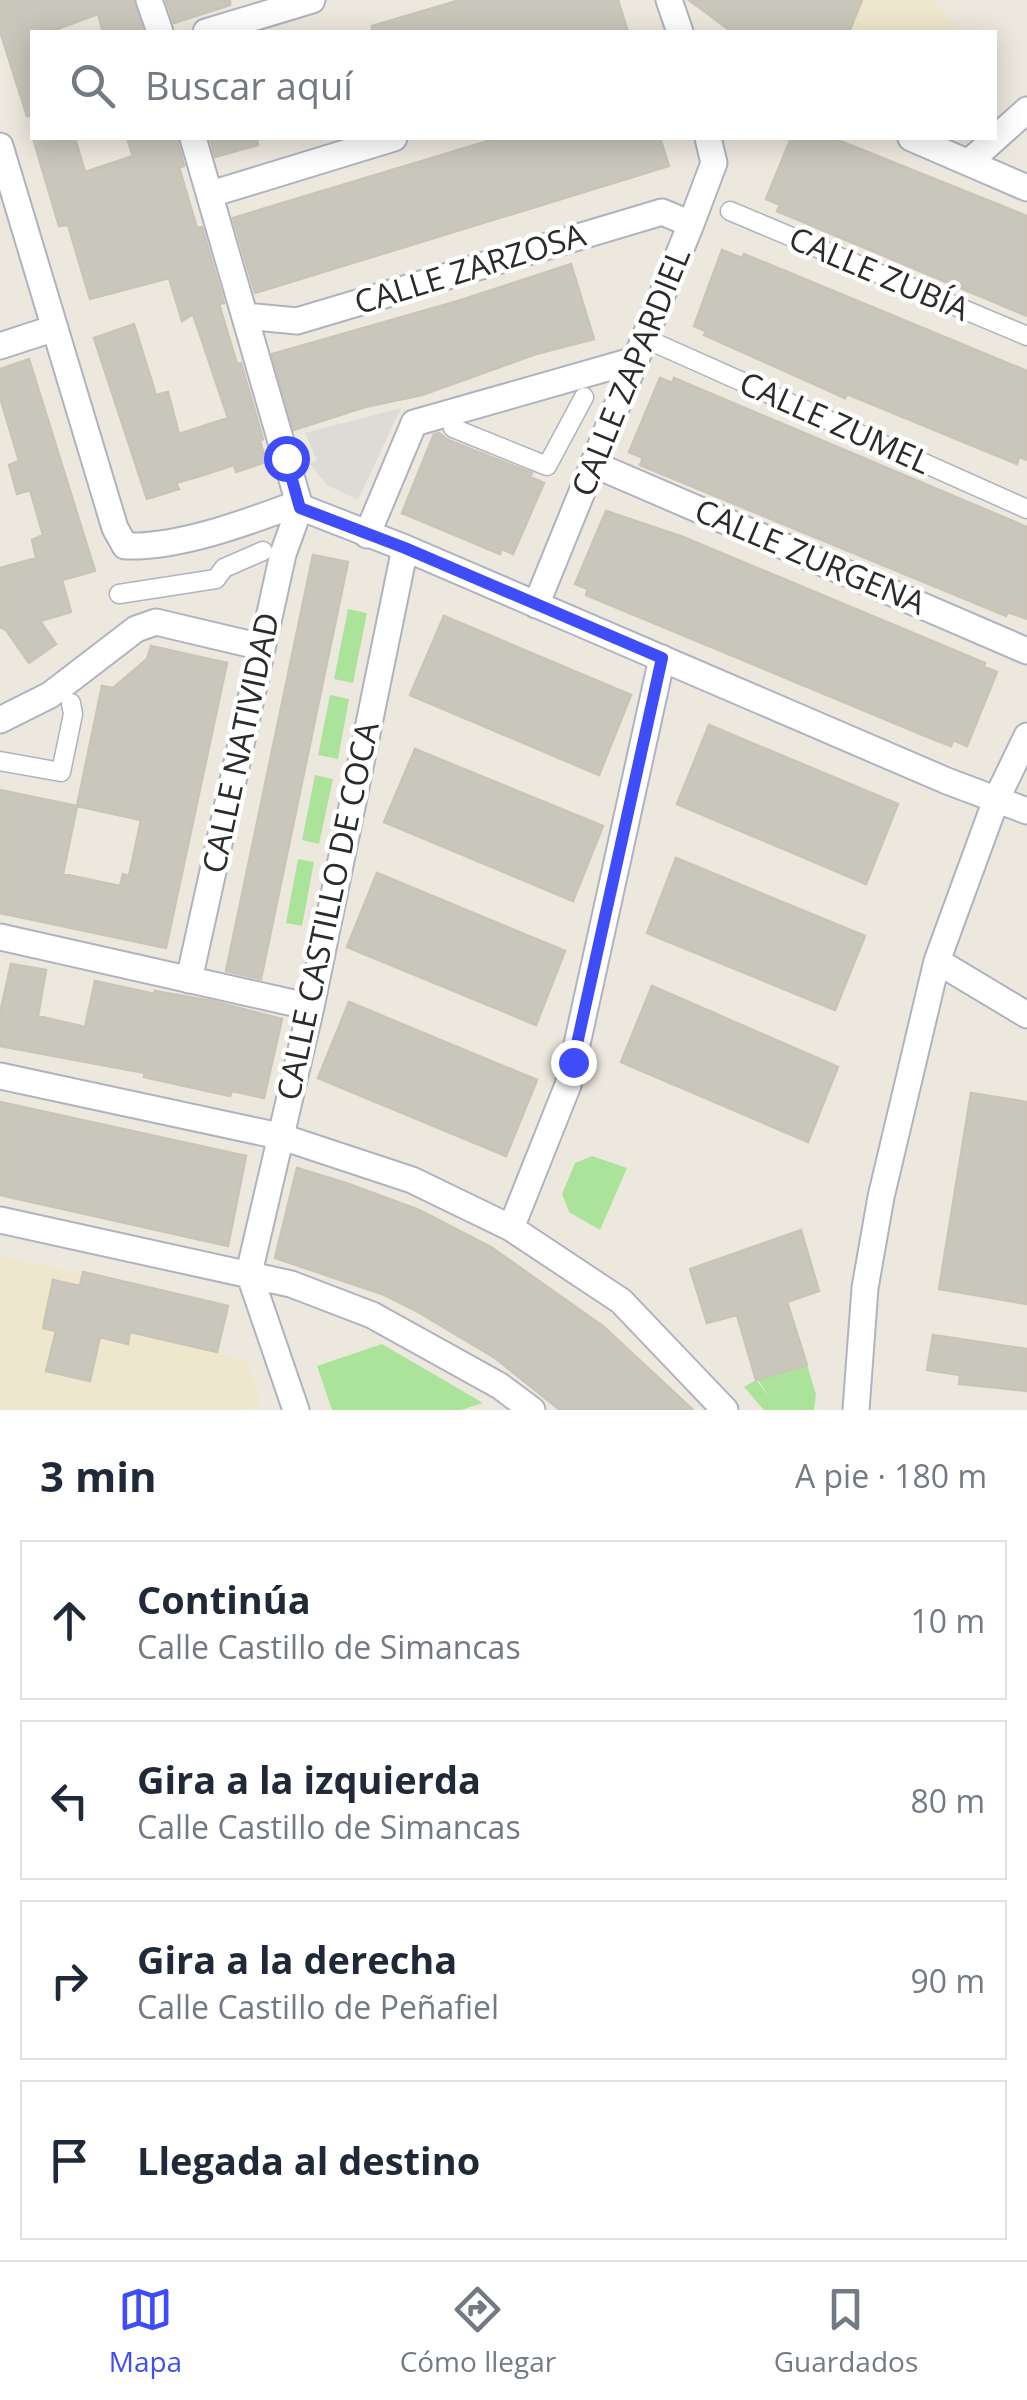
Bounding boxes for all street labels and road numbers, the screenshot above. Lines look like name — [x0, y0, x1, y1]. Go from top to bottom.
street label: CALLE ZARZOSA — [349, 212, 591, 323]
street label: CALLE ZUBÍA — [783, 215, 977, 330]
street label: CALLE ZAPARDIEL — [560, 241, 699, 502]
street label: CALLE ZUMEL — [733, 360, 938, 483]
street label: CALLE ZURGENA — [689, 488, 933, 624]
street label: CALLE NATIVIDAD — [191, 608, 288, 877]
street label: CALLE CASTILLO DE COCA — [265, 717, 388, 1104]

